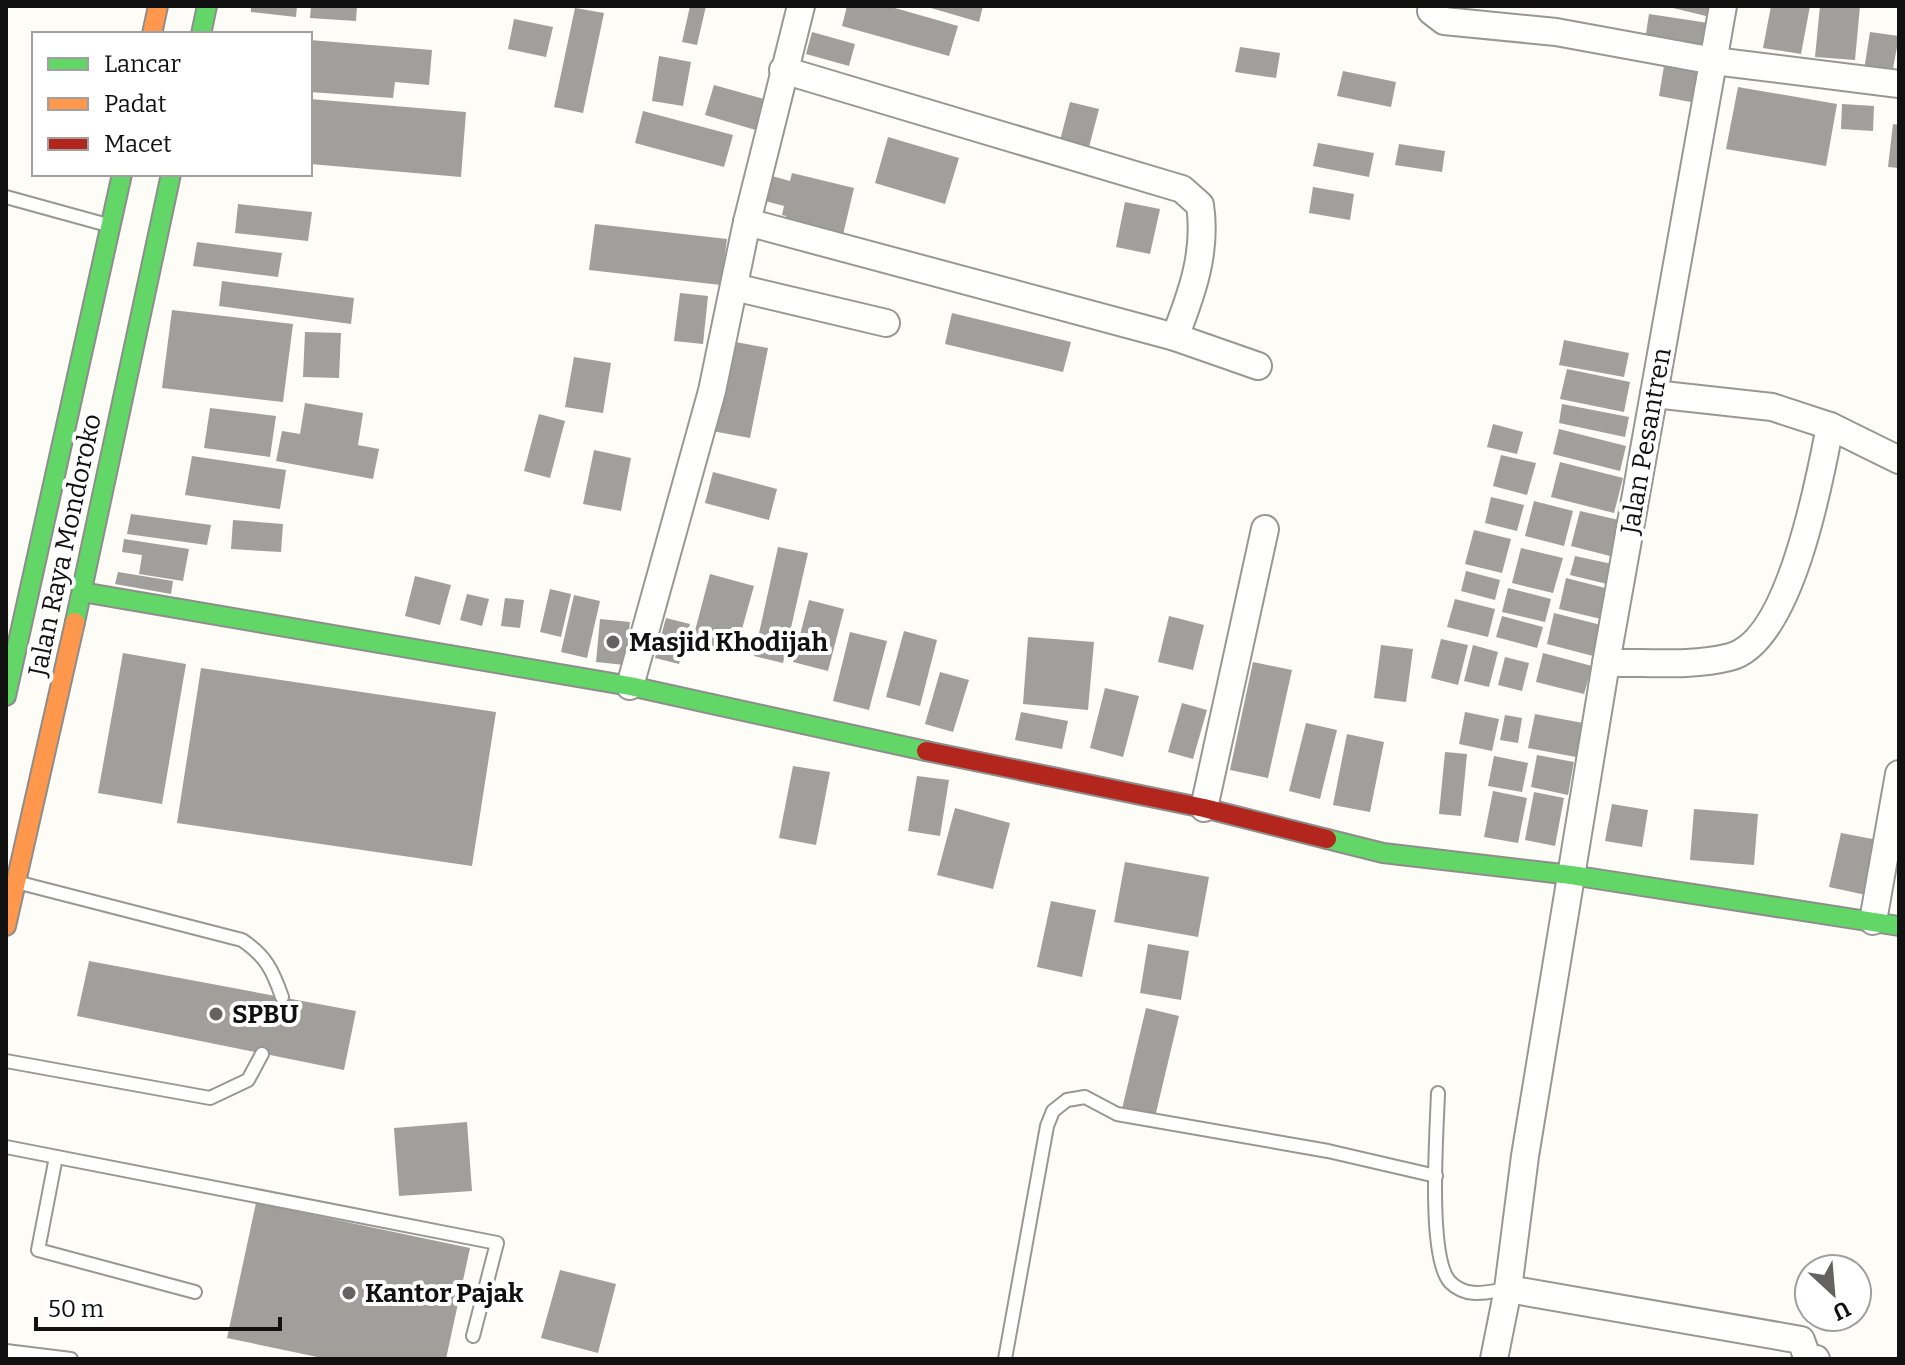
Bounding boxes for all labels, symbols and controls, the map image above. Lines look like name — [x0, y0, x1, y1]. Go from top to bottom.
legend — [32, 32, 312, 176]
text: Lancar — [104, 50, 181, 78]
text: Padat — [104, 90, 167, 118]
text: Macet — [104, 130, 172, 158]
street label: Jalan Pesantren — [1614, 345, 1678, 538]
street label: Jalan Raya Mondoroko — [22, 411, 108, 680]
place label: Masjid Khodijah — [629, 627, 828, 658]
marker: Masjid Khodijah — [604, 633, 622, 651]
place label: SPBU — [232, 999, 299, 1030]
marker: SPBU — [207, 1005, 225, 1023]
north arrow — [1793, 1253, 1873, 1333]
place label: Kantor Pajak — [365, 1278, 524, 1309]
scale bar — [36, 1281, 280, 1331]
marker: Kantor Pajak — [340, 1284, 358, 1302]
text: 50 m — [48, 1295, 104, 1323]
text: U — [1828, 1295, 1855, 1326]

